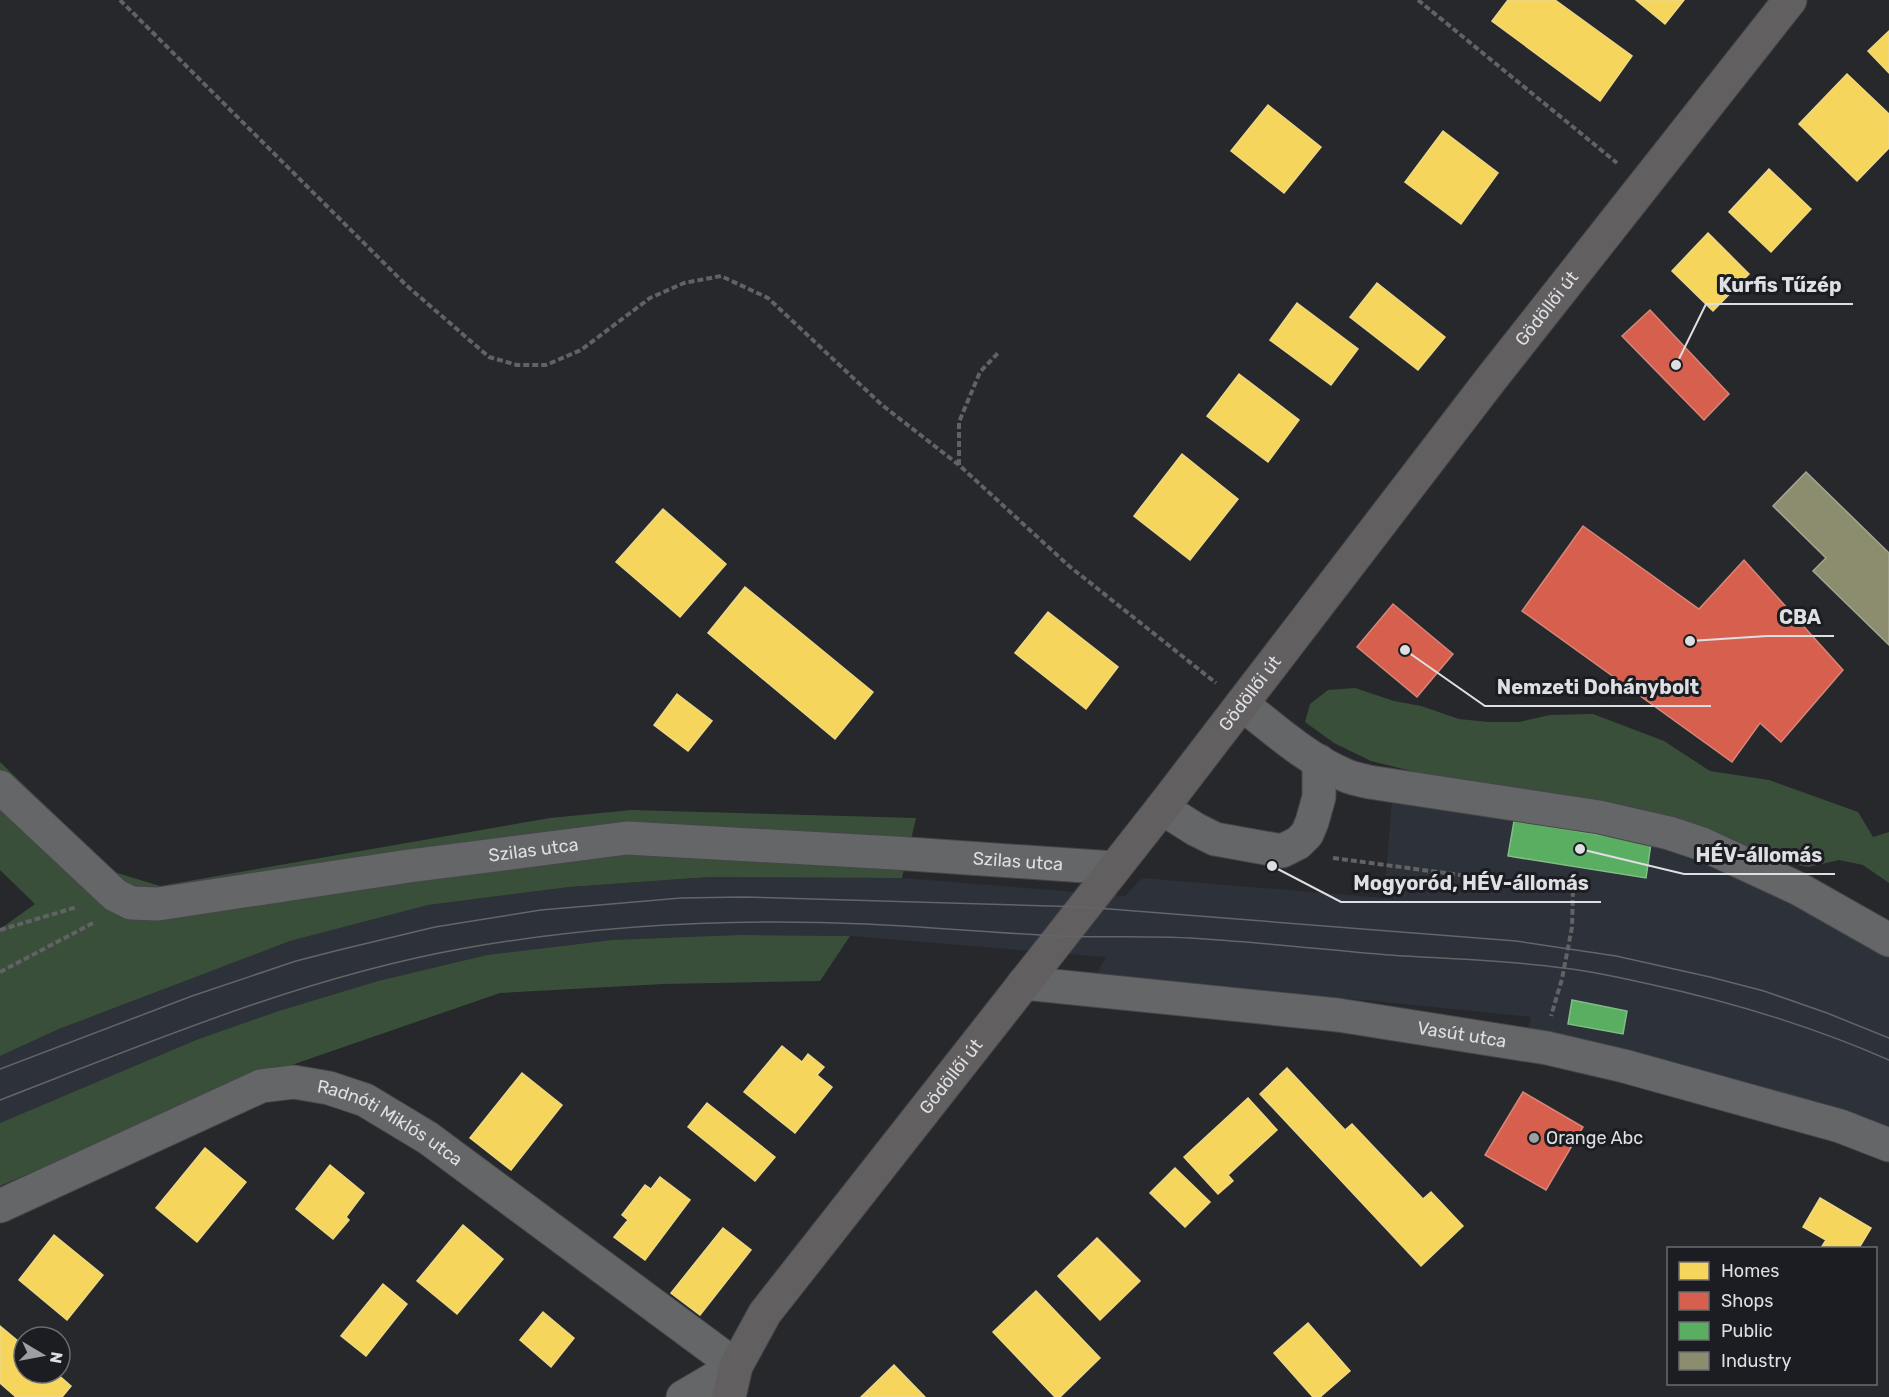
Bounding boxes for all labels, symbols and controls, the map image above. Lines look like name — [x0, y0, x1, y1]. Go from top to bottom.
callout: Kurfis Tűzép — [1706, 266, 1853, 304]
street label: Gödöllői út — [1510, 267, 1583, 350]
text: Kurfis Tűzép — [1718, 273, 1842, 297]
callout: CBA — [1767, 598, 1834, 636]
text: CBA — [1779, 605, 1822, 629]
street label: Gödöllői út — [1214, 651, 1286, 736]
callout: Nemzeti Dohánybolt — [1485, 668, 1711, 706]
text: Nemzeti Dohánybolt — [1497, 675, 1699, 699]
street label: Szilas utca — [487, 833, 580, 867]
callout: HÉV-állomás — [1684, 836, 1835, 874]
text: HÉV-állomás — [1696, 843, 1822, 867]
street label: Szilas utca — [972, 847, 1064, 875]
callout: Mogyoród, HÉV-állomás — [1341, 864, 1601, 902]
text: Mogyoród, HÉV-állomás — [1353, 871, 1589, 895]
street label: Vasút utca — [1416, 1017, 1508, 1052]
street label: Gödöllői út — [915, 1035, 987, 1118]
street label: Radnóti Miklós utca — [316, 1075, 467, 1171]
place label: Orange Abc — [1546, 1127, 1643, 1149]
marker: Orange Abc — [1527, 1131, 1541, 1145]
legend — [1667, 1247, 1877, 1385]
text: Homes — [1721, 1260, 1779, 1282]
text: Shops — [1721, 1290, 1773, 1312]
text: Public — [1721, 1320, 1773, 1342]
north arrow — [12, 1325, 72, 1385]
text: N — [46, 1350, 67, 1365]
text: Industry — [1721, 1350, 1791, 1372]

